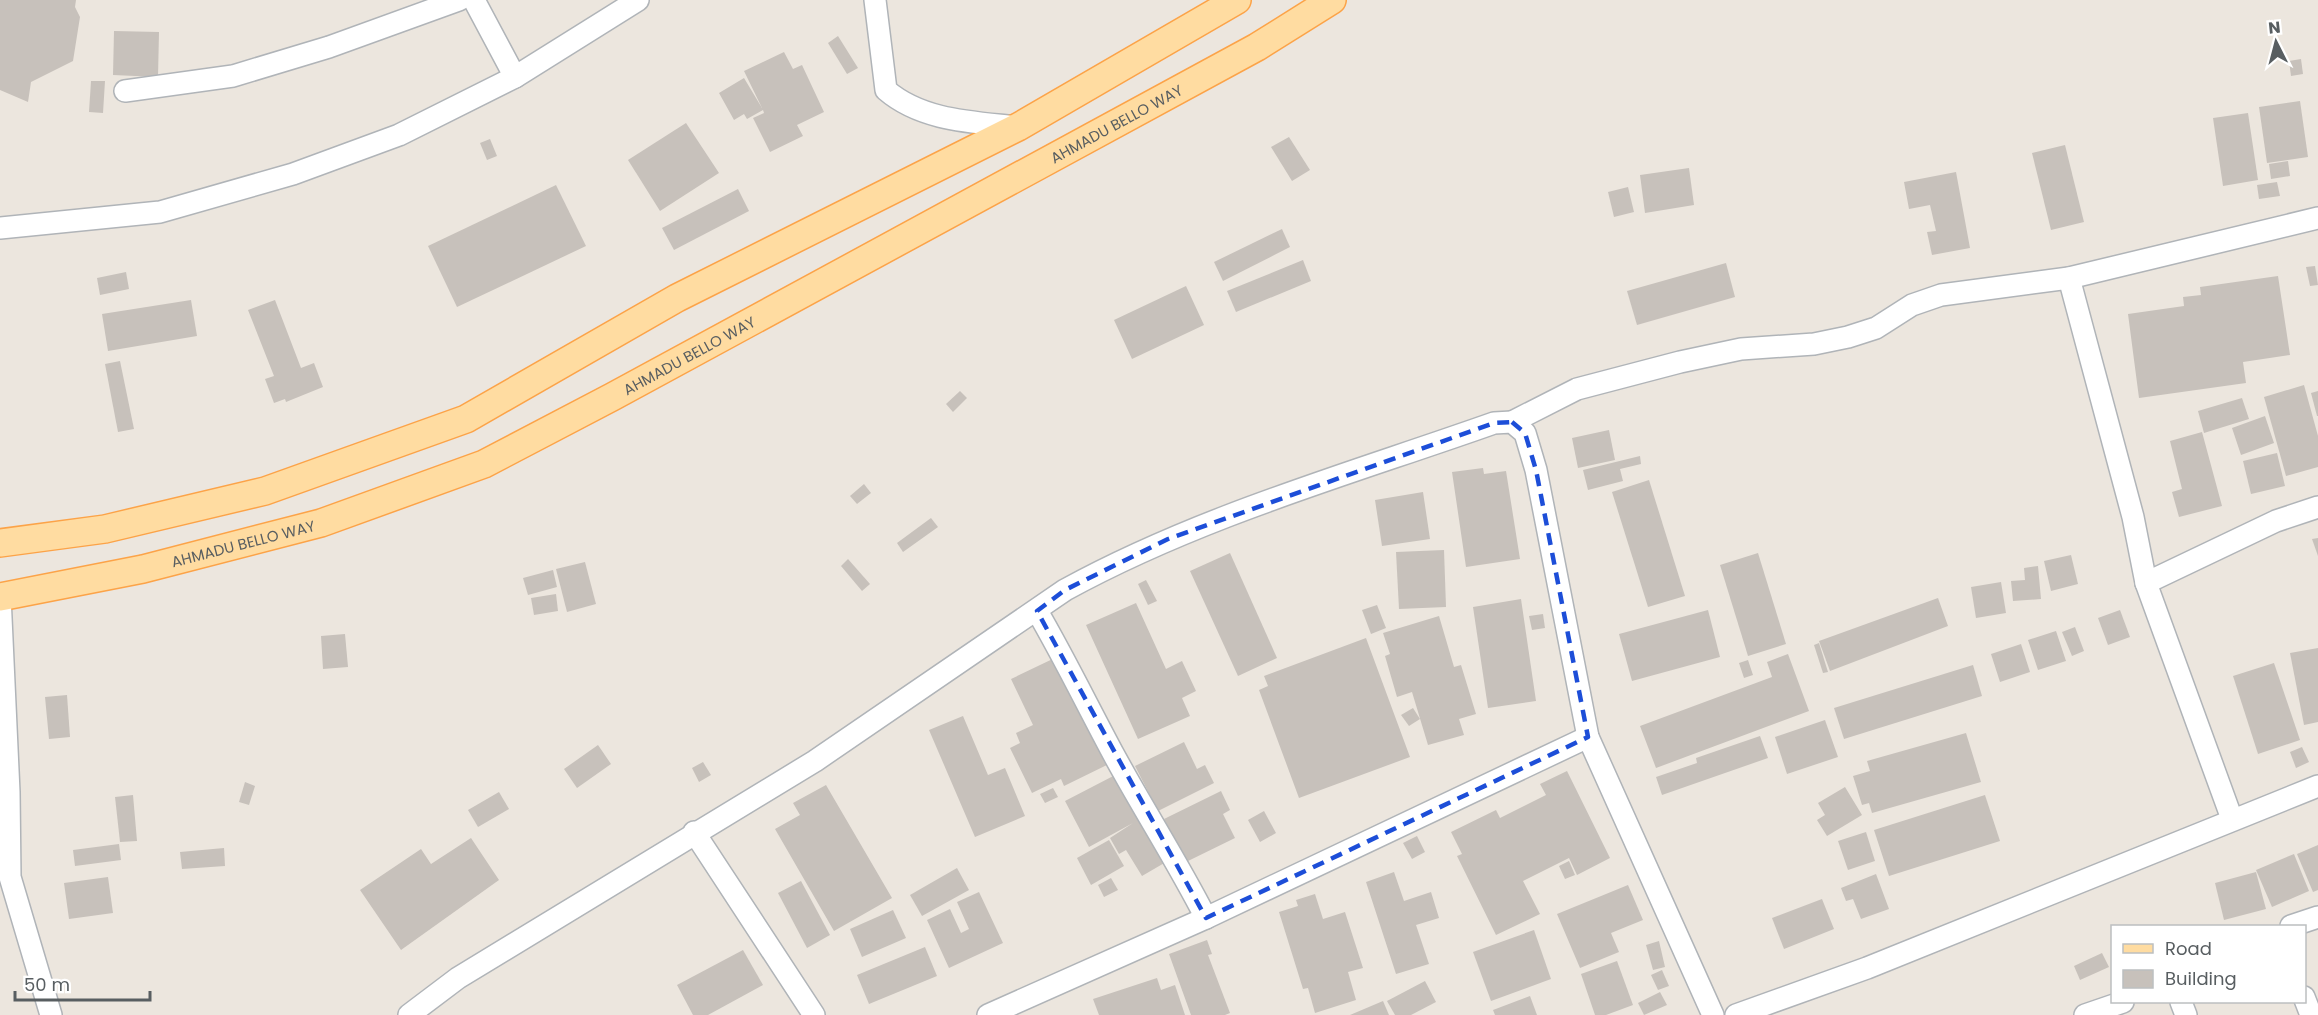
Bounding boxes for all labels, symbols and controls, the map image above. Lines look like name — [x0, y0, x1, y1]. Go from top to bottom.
north arrow — [2246, 12, 2306, 72]
text: N — [2267, 16, 2282, 40]
street label: AHMADU BELLO WAY — [1046, 79, 1186, 168]
street label: AHMADU BELLO WAY — [619, 311, 759, 400]
street label: AHMADU BELLO WAY — [169, 514, 317, 572]
legend — [2111, 925, 2306, 1003]
text: Road — [2165, 936, 2212, 961]
scale bar — [15, 964, 150, 1002]
text: Building — [2165, 966, 2237, 991]
text: 50 m — [24, 972, 70, 997]

